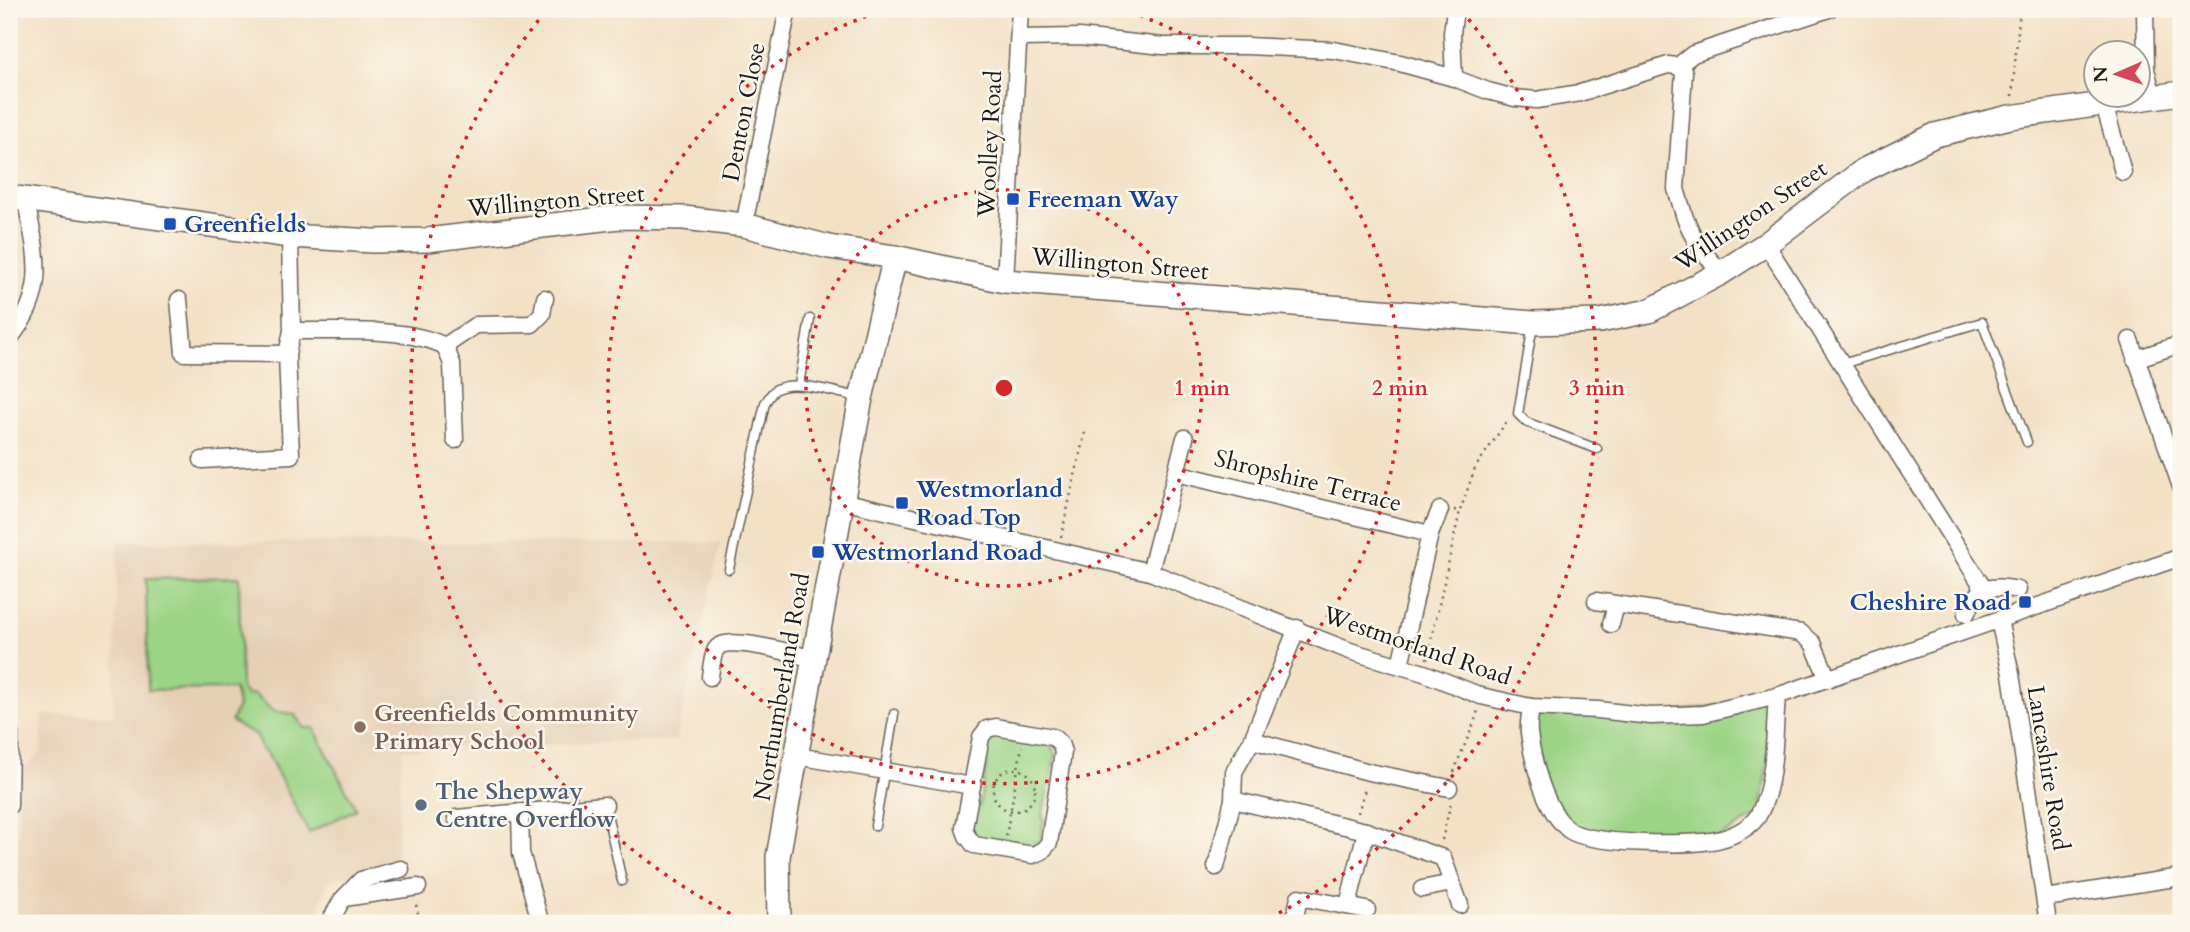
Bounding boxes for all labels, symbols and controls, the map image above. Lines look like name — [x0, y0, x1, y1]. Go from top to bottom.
north arrow — [2082, 38, 2152, 108]
street label: Denton Close — [714, 40, 774, 184]
text: N — [2088, 65, 2114, 83]
street label: Woolley Road — [970, 69, 1010, 219]
street label: Willington Street — [1667, 152, 1834, 280]
street label: Willington Street — [465, 177, 646, 225]
place label: Freeman Way — [1027, 183, 1179, 216]
marker: Freeman Way — [1005, 191, 1021, 207]
place label: Greenfields — [184, 208, 306, 241]
marker: Greenfields — [162, 216, 178, 232]
street label: Willington Street — [1029, 240, 1210, 288]
text: 1 min — [1174, 374, 1230, 403]
text: 2 min — [1372, 374, 1428, 403]
text: 3 min — [1569, 374, 1625, 403]
centre of rings — [992, 376, 1016, 400]
street label: Shropshire Terrace — [1211, 442, 1405, 520]
place label: Westmorland Road Top — [915, 473, 1063, 534]
marker: Westmorland Road Top — [894, 495, 910, 511]
place label: Westmorland Road — [831, 536, 1043, 569]
marker: Westmorland Road — [810, 544, 826, 560]
street label: Northumberland Road — [746, 570, 818, 804]
place label: Cheshire Road — [1849, 586, 2011, 619]
marker: Cheshire Road — [2017, 594, 2033, 610]
street label: Westmorland Road — [1317, 598, 1516, 694]
street label: Lancashire Road — [2019, 683, 2077, 853]
place label: Greenfields Community Primary School — [374, 697, 639, 758]
marker: Greenfields Community Primary School — [352, 719, 368, 735]
place label: The Shepway Centre Overflow — [435, 775, 616, 836]
marker: The Shepway Centre Overflow — [413, 797, 429, 813]

